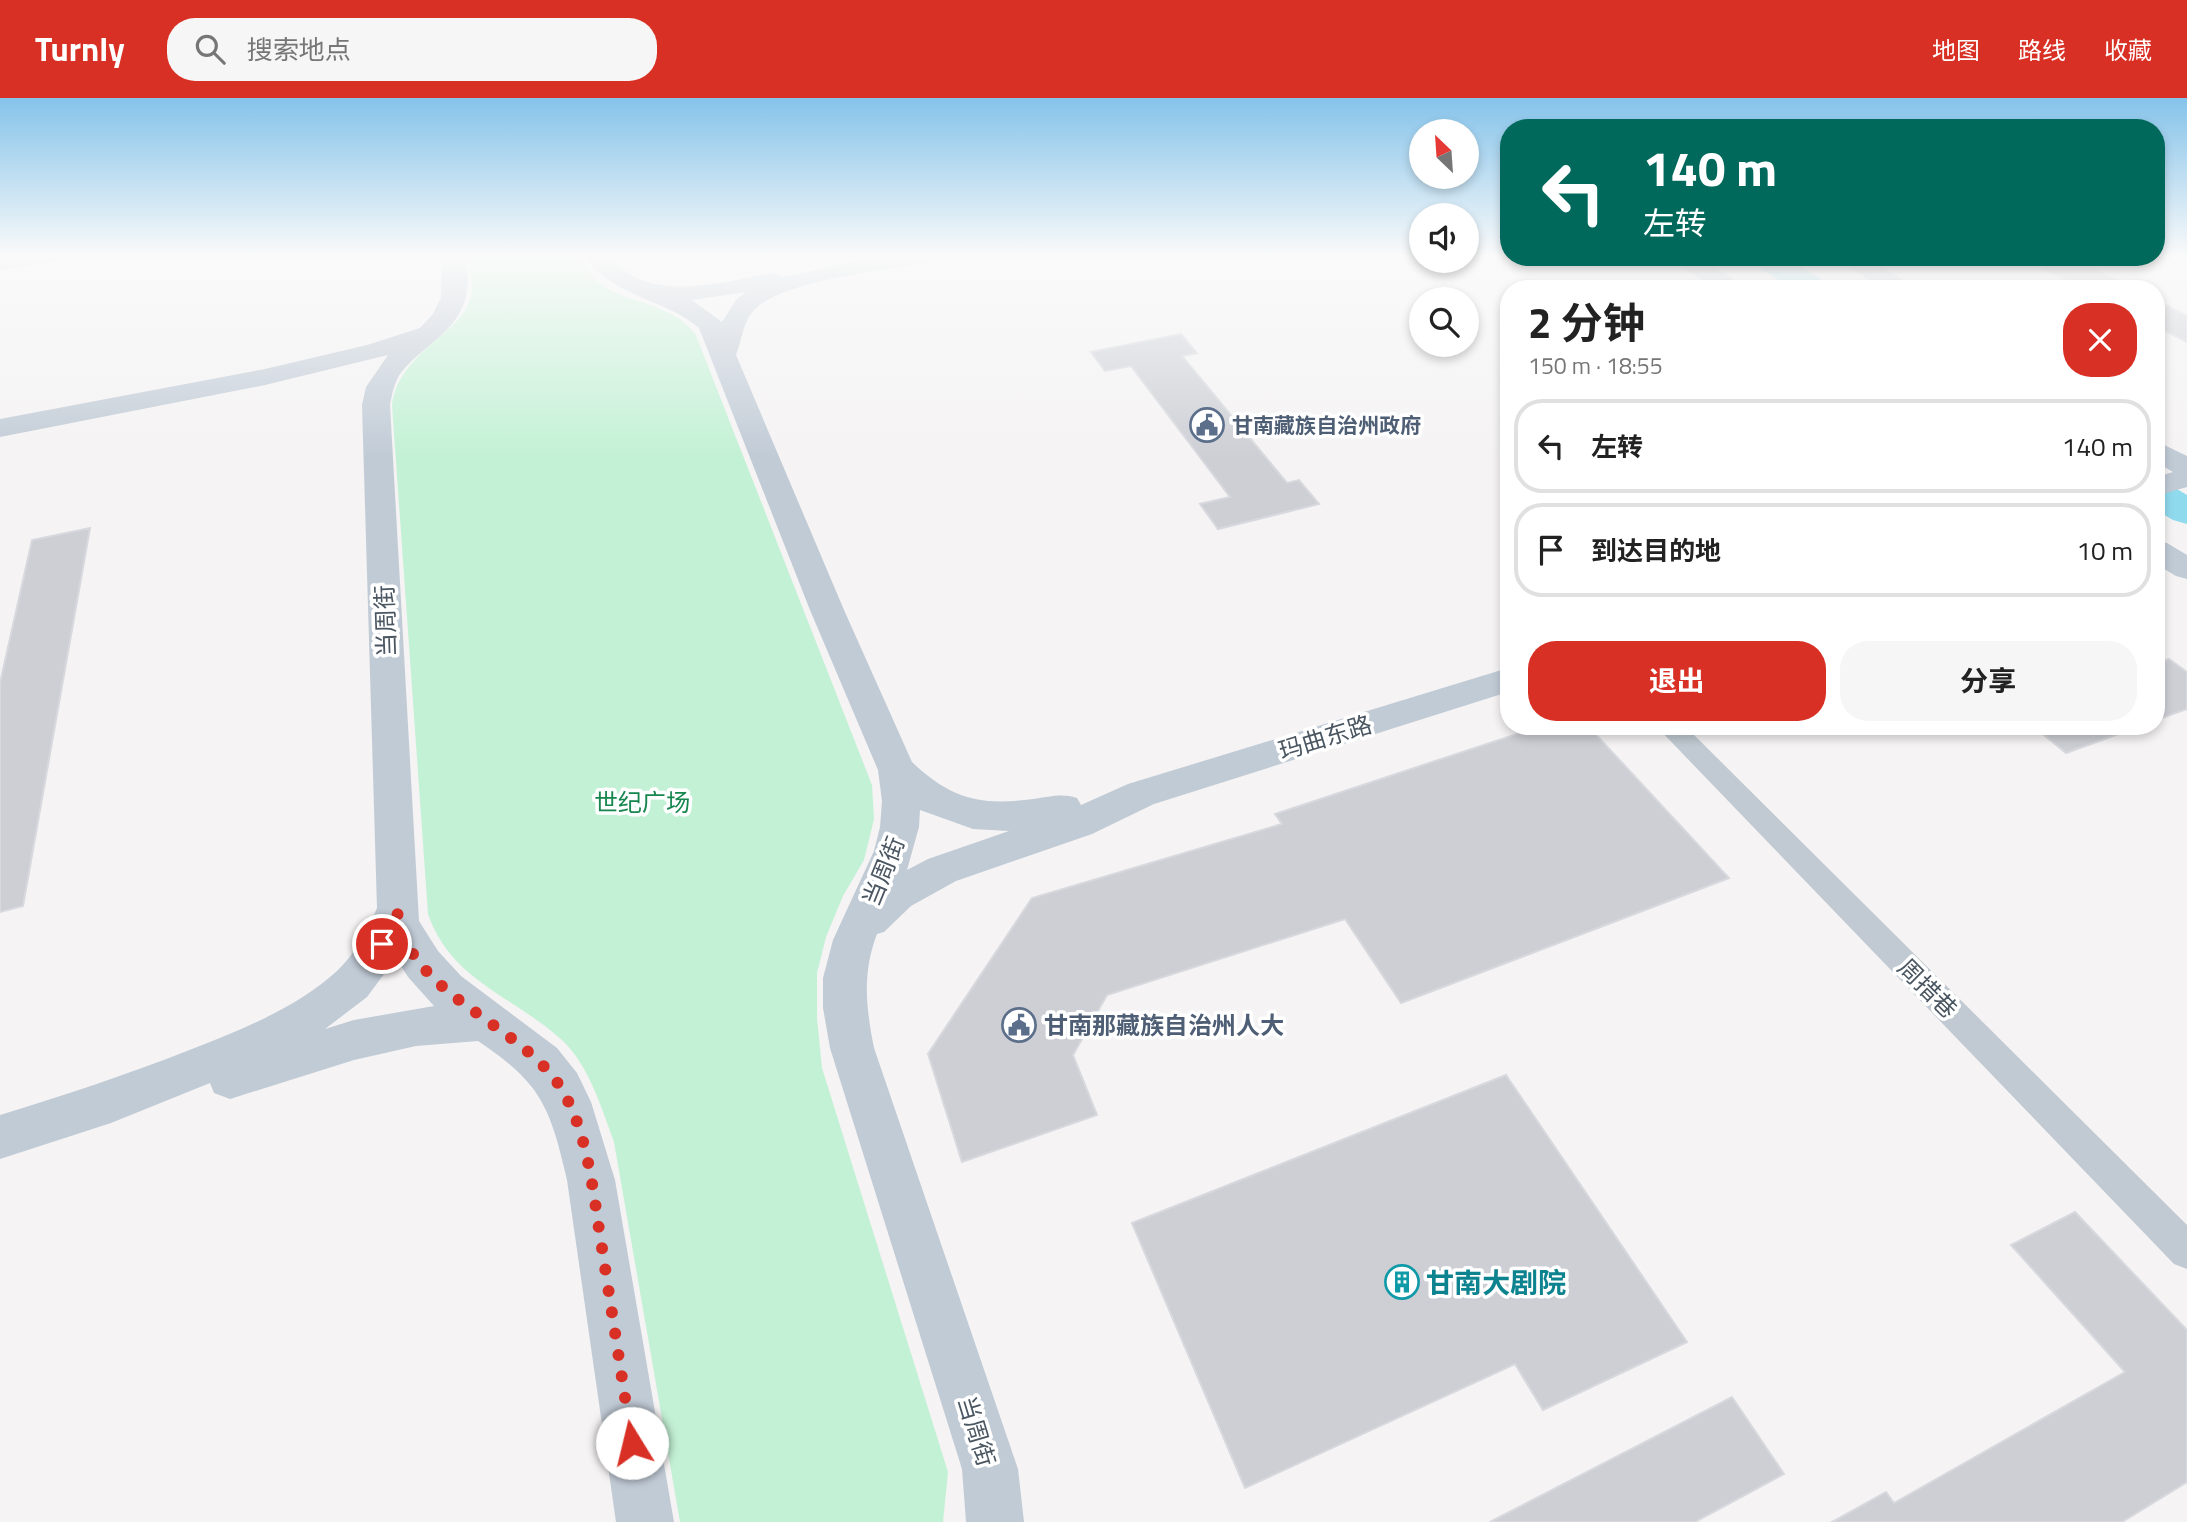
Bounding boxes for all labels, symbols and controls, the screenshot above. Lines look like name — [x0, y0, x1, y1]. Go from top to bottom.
search box — [167, 18, 657, 81]
text: Turnly — [35, 24, 125, 74]
icon: search — [191, 30, 229, 68]
text: 搜索地点 — [247, 30, 351, 69]
text: 地图 — [1932, 32, 1980, 68]
text: 路线 — [2018, 32, 2066, 68]
text: 收藏 — [2104, 32, 2152, 68]
north arrow — [1409, 119, 1479, 189]
map controls — [1409, 119, 1479, 357]
text: 140 m — [1643, 130, 1777, 205]
icon: left — [1528, 147, 1619, 238]
text: 左转 — [1643, 199, 1707, 247]
button: sound — [1409, 203, 1479, 273]
button: search — [1409, 287, 1479, 357]
text: 2 分钟 — [1528, 290, 1645, 354]
button: close — [2063, 303, 2137, 377]
text: 150 m · 18:55 — [1528, 348, 1663, 383]
public building icon: 甘南藏族自治州政府 — [1188, 406, 1226, 444]
place label: 甘南藏族自治州政府 — [1232, 409, 1421, 441]
icon: left — [1532, 427, 1570, 465]
text: 左转 — [1591, 427, 1643, 466]
text: 140 m — [2062, 427, 2133, 466]
icon: arrive — [1532, 531, 1570, 569]
text: 到达目的地 — [1591, 531, 1721, 570]
text: 10 m — [2076, 531, 2133, 570]
street label: 当周街 — [366, 584, 404, 658]
button: 退出 — [1528, 641, 1826, 721]
button: 分享 — [1840, 641, 2137, 721]
street label: 玛曲东路 — [1274, 706, 1376, 768]
park label: 世纪广场 — [594, 784, 690, 820]
street label: 当周街 — [853, 831, 913, 911]
pin — [352, 914, 412, 974]
icon: arrive — [363, 925, 401, 963]
street label: 周措巷 — [1890, 950, 1966, 1026]
public building icon: 甘南那藏族自治州人大 — [1000, 1006, 1038, 1044]
place label: 甘南那藏族自治州人大 — [1044, 1007, 1284, 1043]
place label: 甘南大剧院 — [1426, 1261, 1566, 1304]
building icon: 甘南大剧院 — [1383, 1263, 1421, 1301]
street label: 当周街 — [949, 1391, 1005, 1471]
position arrow — [595, 1406, 669, 1480]

